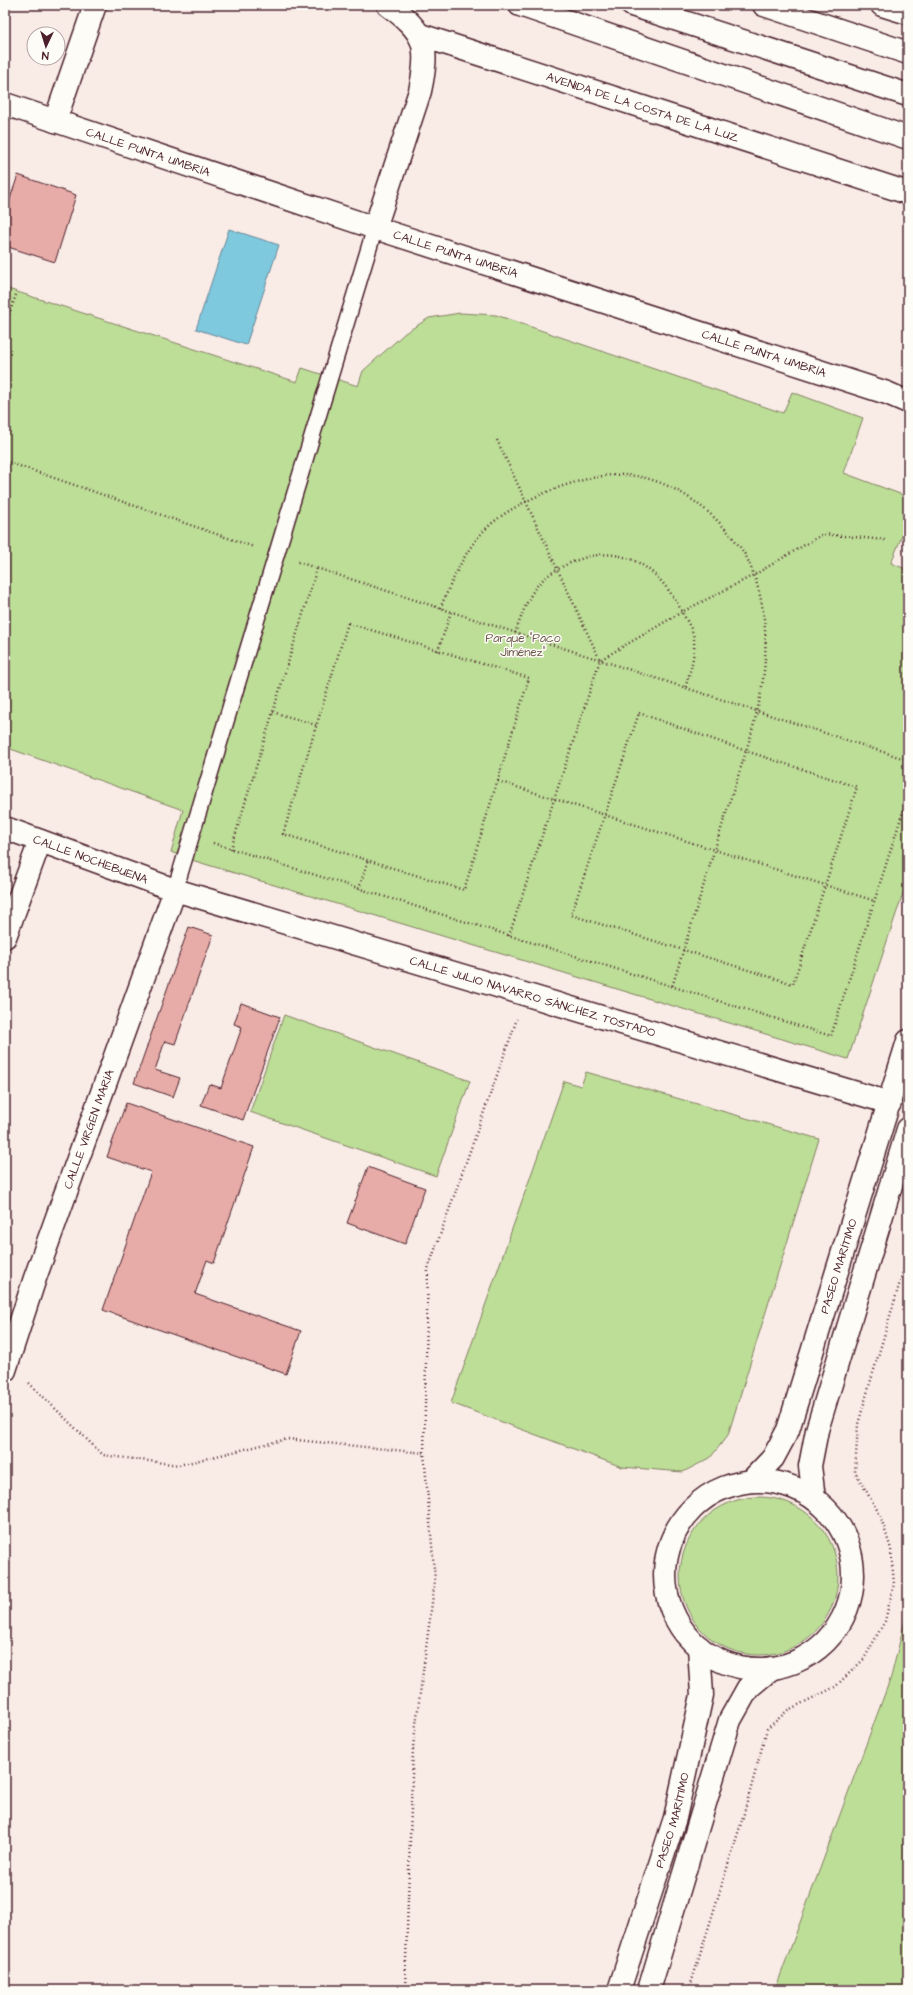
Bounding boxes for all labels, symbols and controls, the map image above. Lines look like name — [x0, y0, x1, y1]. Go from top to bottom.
north arrow — [26, 26, 66, 66]
text: N — [41, 48, 49, 63]
street label: AVENIDA DE LA COSTA DE LA LUZ — [544, 68, 742, 146]
street label: CALLE PUNTA UMBRÍA — [84, 123, 213, 181]
street label: CALLE PUNTA UMBRÍA — [391, 226, 520, 282]
street label: CALLE PUNTA UMBRÍA — [700, 325, 829, 382]
park label: Parque "Paco Jiménez" — [486, 630, 561, 661]
street label: CALLE NOCHEBUENA — [31, 830, 150, 888]
street label: CALLE JULIO NAVARRO SÁNCHEZ TOSTADO — [408, 952, 657, 1041]
street label: CALLE VIRGEN MARÍA — [59, 1067, 118, 1191]
street label: PASEO MARÍTIMO — [816, 1217, 861, 1316]
street label: PASEO MARÍTIMO — [651, 1771, 693, 1870]

